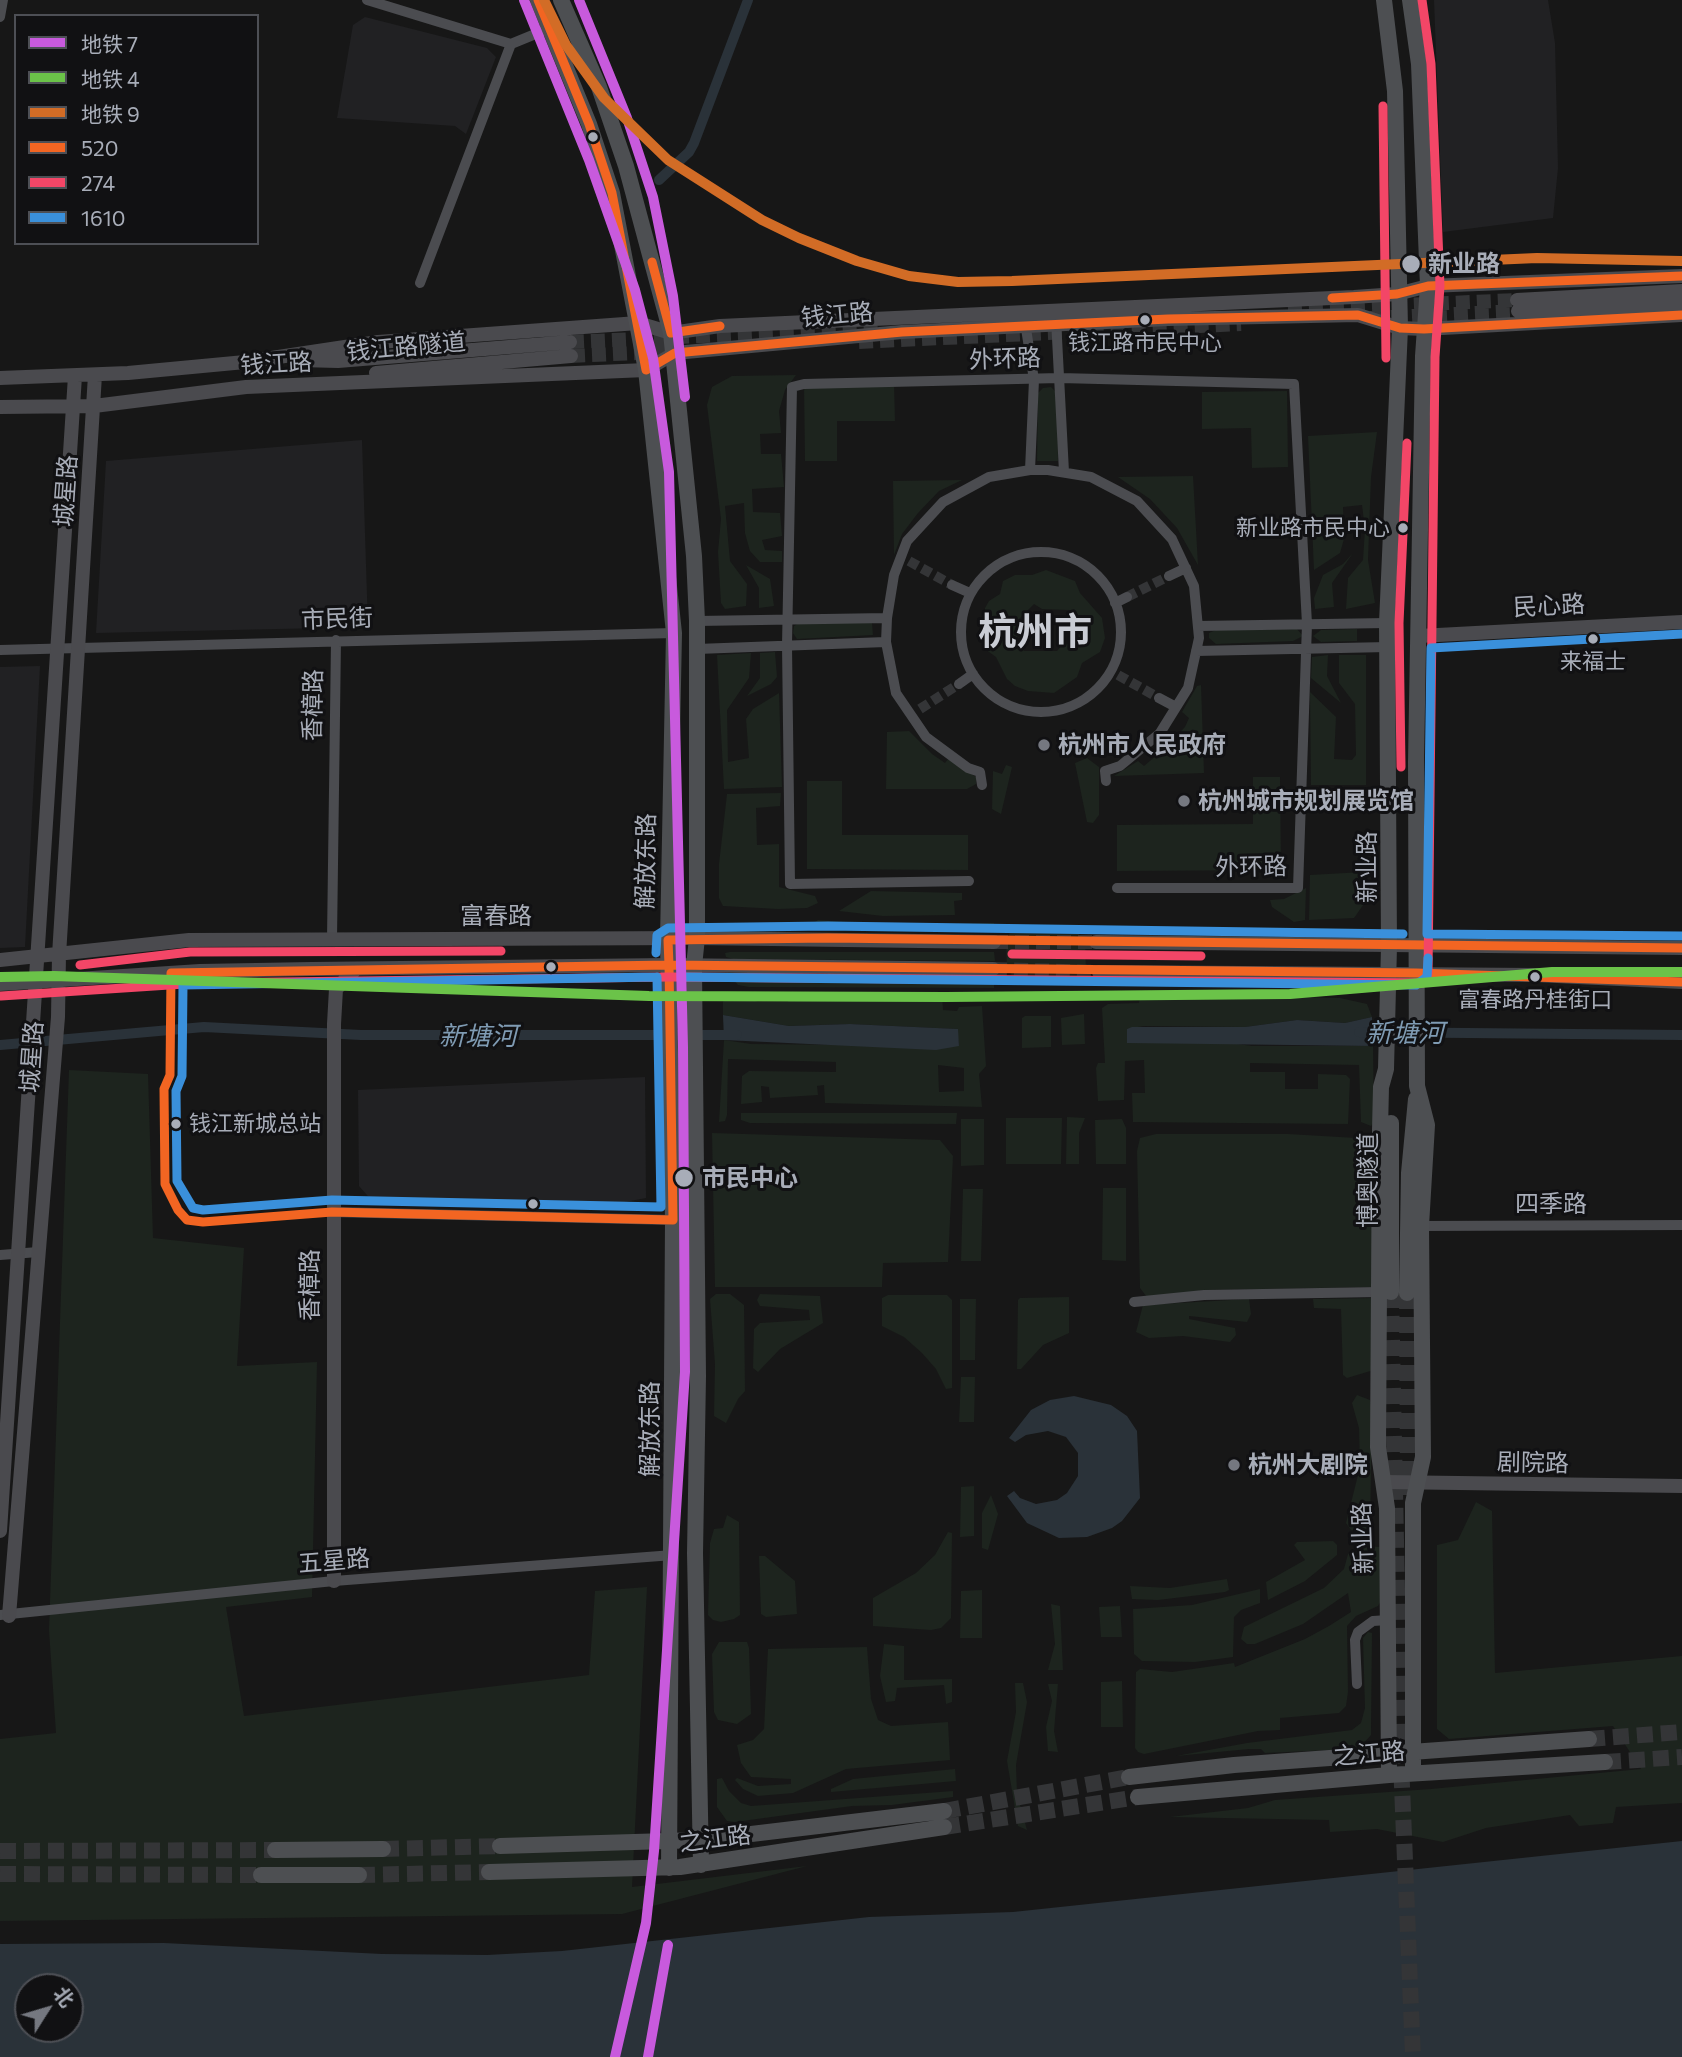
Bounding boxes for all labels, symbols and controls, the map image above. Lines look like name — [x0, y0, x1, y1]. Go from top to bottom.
legend — [14, 14, 259, 245]
text: 地铁 7 — [81, 31, 138, 56]
text: 地铁 4 — [81, 66, 140, 91]
text: 地铁 9 — [81, 101, 140, 126]
unlabelled marker — [586, 130, 600, 144]
text: 520 — [81, 135, 118, 160]
text: 274 — [81, 170, 115, 195]
text: 1610 — [81, 205, 125, 230]
place label: 新业路 — [1428, 250, 1500, 278]
marker: 新业路 — [1400, 253, 1422, 275]
street label: 钱江路 — [800, 298, 874, 332]
marker: 钱江路市民中心 — [1138, 313, 1152, 327]
street label: 钱江路隧道 — [345, 327, 467, 367]
place label: 钱江路市民中心 — [1068, 330, 1222, 356]
street label: 外环路 — [969, 343, 1041, 375]
street label: 钱江路 — [239, 348, 313, 380]
street label: 城星路 — [49, 454, 83, 528]
place label: 新业路市民中心 — [1236, 515, 1390, 541]
marker: 新业路市民中心 — [1396, 521, 1410, 535]
street label: 民心路 — [1512, 590, 1586, 622]
street label: 市民街 — [301, 603, 373, 635]
district label: 杭州市 — [978, 609, 1092, 655]
marker: 来福士 — [1586, 632, 1600, 646]
place label: 来福士 — [1560, 649, 1626, 675]
street label: 香樟路 — [298, 669, 328, 741]
place label: 杭州市人民政府 — [1058, 731, 1226, 759]
marker: 杭州市人民政府 — [1036, 737, 1052, 753]
place label: 杭州城市规划展览馆 — [1198, 787, 1414, 815]
marker: 杭州城市规划展览馆 — [1176, 793, 1192, 809]
street label: 解放东路 — [631, 813, 661, 909]
street label: 新业路 — [1353, 831, 1381, 903]
street label: 外环路 — [1215, 852, 1287, 882]
street label: 富春路 — [460, 902, 532, 930]
unlabelled marker — [544, 960, 558, 974]
marker: 富春路丹桂街口 — [1528, 970, 1542, 984]
place label: 富春路丹桂街口 — [1458, 987, 1612, 1013]
water label: 新塘河 — [1366, 1017, 1444, 1049]
street label: 城星路 — [15, 1020, 49, 1094]
water label: 新塘河 — [439, 1020, 517, 1052]
place label: 钱江新城总站 — [189, 1111, 321, 1137]
marker: 钱江新城总站 — [169, 1117, 183, 1131]
street label: 博奥隧道 — [1354, 1132, 1382, 1228]
place label: 市民中心 — [702, 1164, 798, 1192]
marker: 市民中心 — [673, 1167, 695, 1189]
street label: 四季路 — [1515, 1190, 1587, 1218]
unlabelled marker — [526, 1197, 540, 1211]
street label: 香樟路 — [296, 1249, 324, 1321]
street label: 解放东路 — [636, 1381, 664, 1477]
street label: 剧院路 — [1497, 1448, 1569, 1478]
place label: 杭州大剧院 — [1248, 1451, 1368, 1479]
marker: 杭州大剧院 — [1226, 1457, 1242, 1473]
street label: 新业路 — [1347, 1502, 1379, 1574]
street label: 五星路 — [297, 1544, 371, 1578]
street label: 之江路 — [1332, 1737, 1406, 1771]
street label: 之江路 — [678, 1820, 752, 1858]
north arrow — [14, 1973, 84, 2043]
text: 北 — [50, 1982, 79, 2011]

